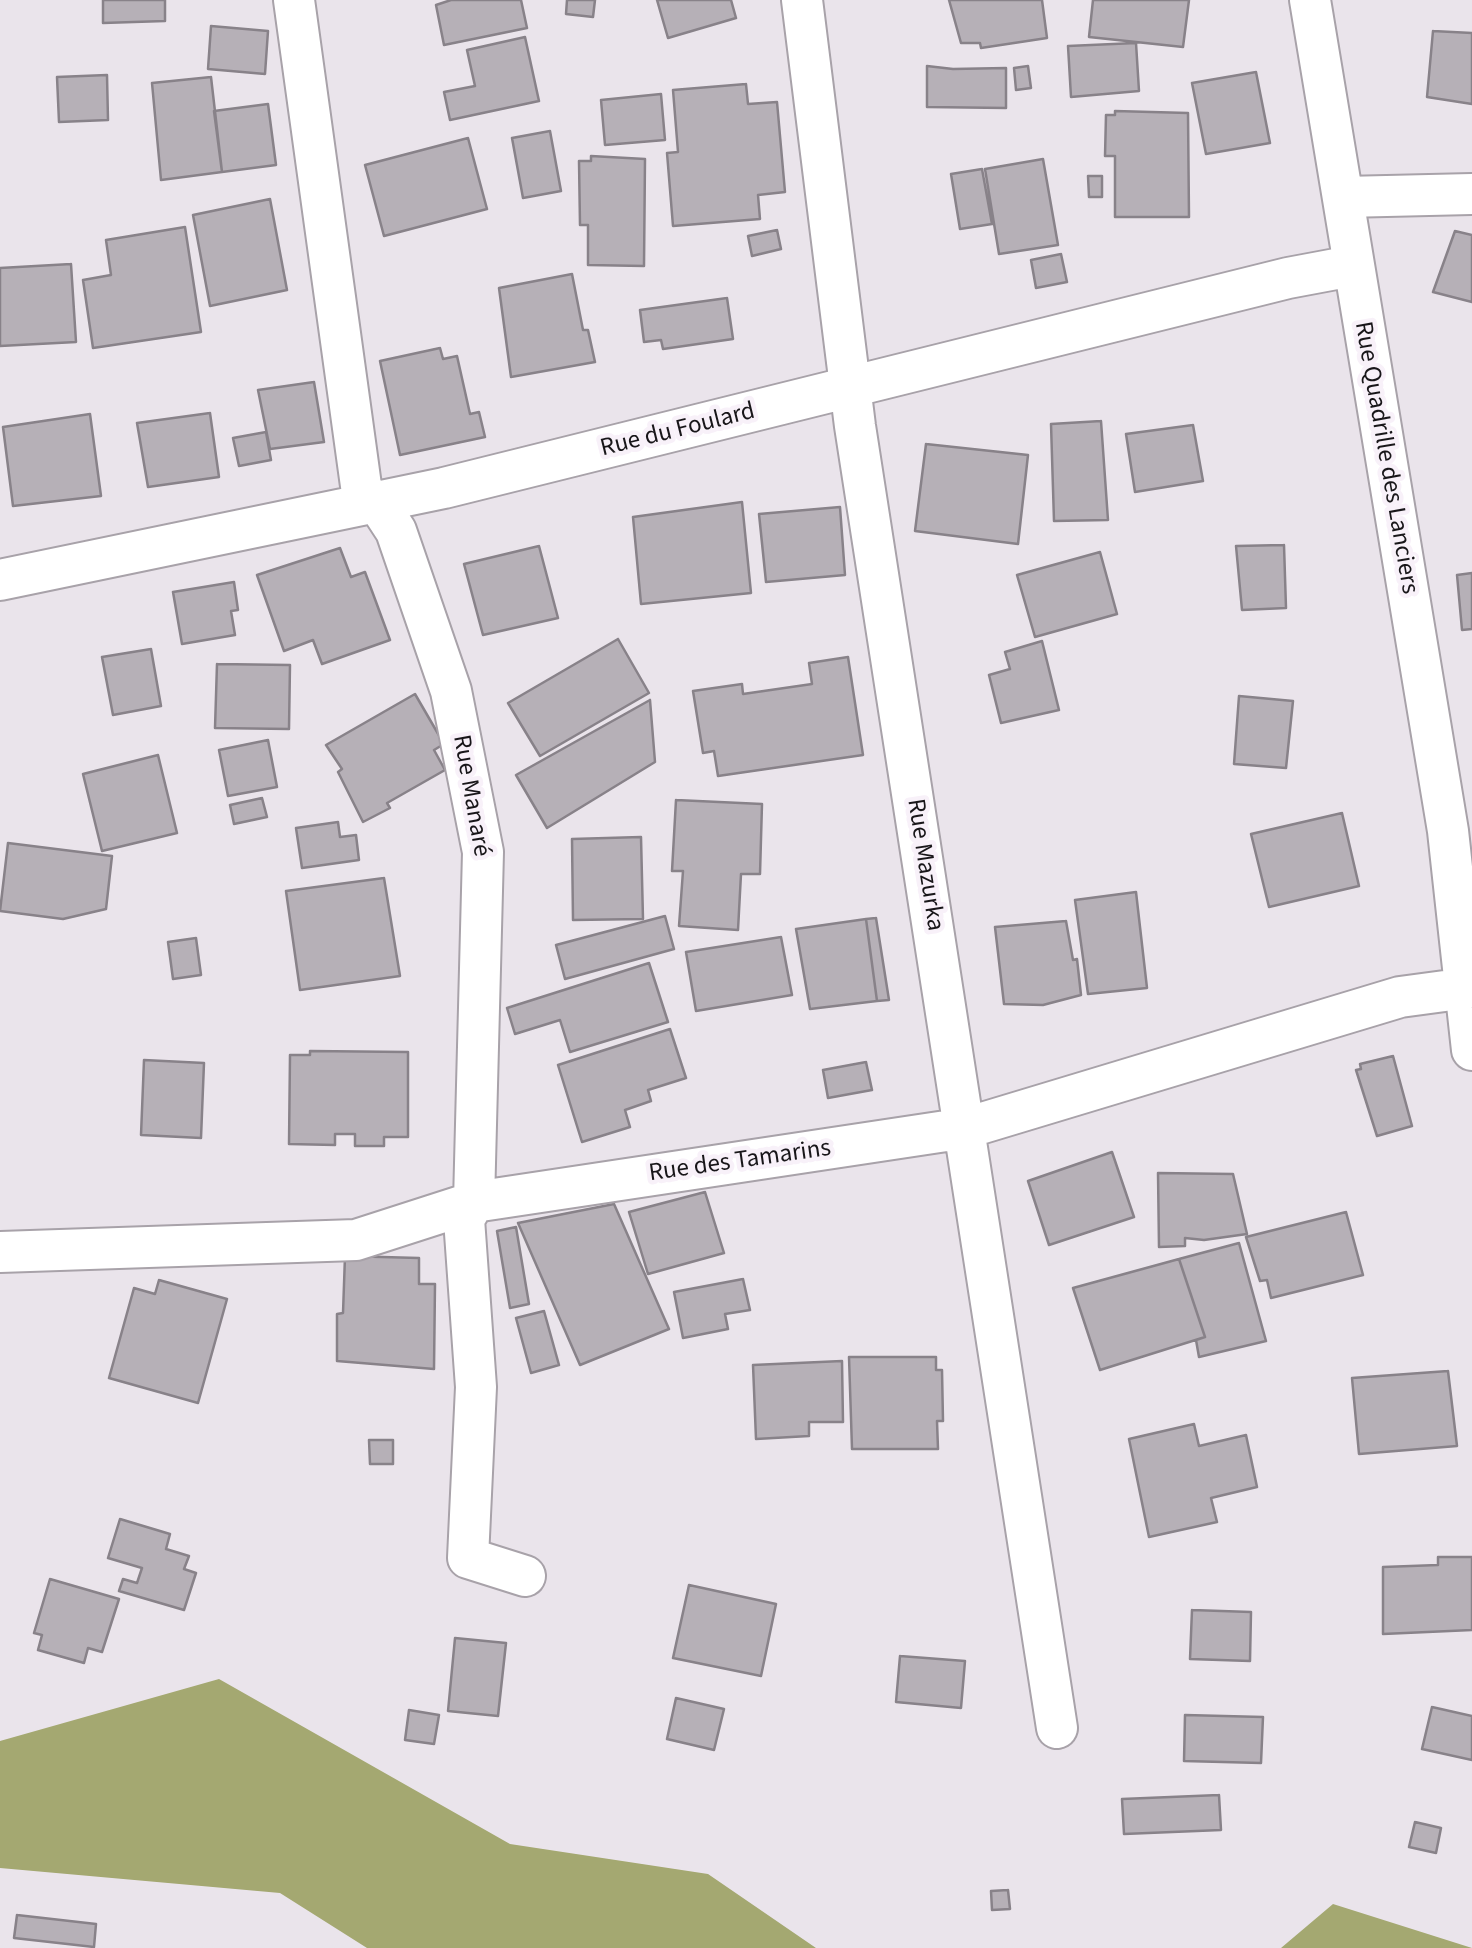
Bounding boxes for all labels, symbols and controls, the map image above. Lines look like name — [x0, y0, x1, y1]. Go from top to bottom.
street label: Rue Quadrille des Lanciers — [1346, 319, 1424, 597]
street label: Rue du Foulard — [598, 397, 758, 465]
street label: Rue Manaré — [445, 733, 495, 859]
street label: Rue Mazurka — [899, 797, 949, 933]
street label: Rue des Tamarins — [647, 1134, 833, 1190]

